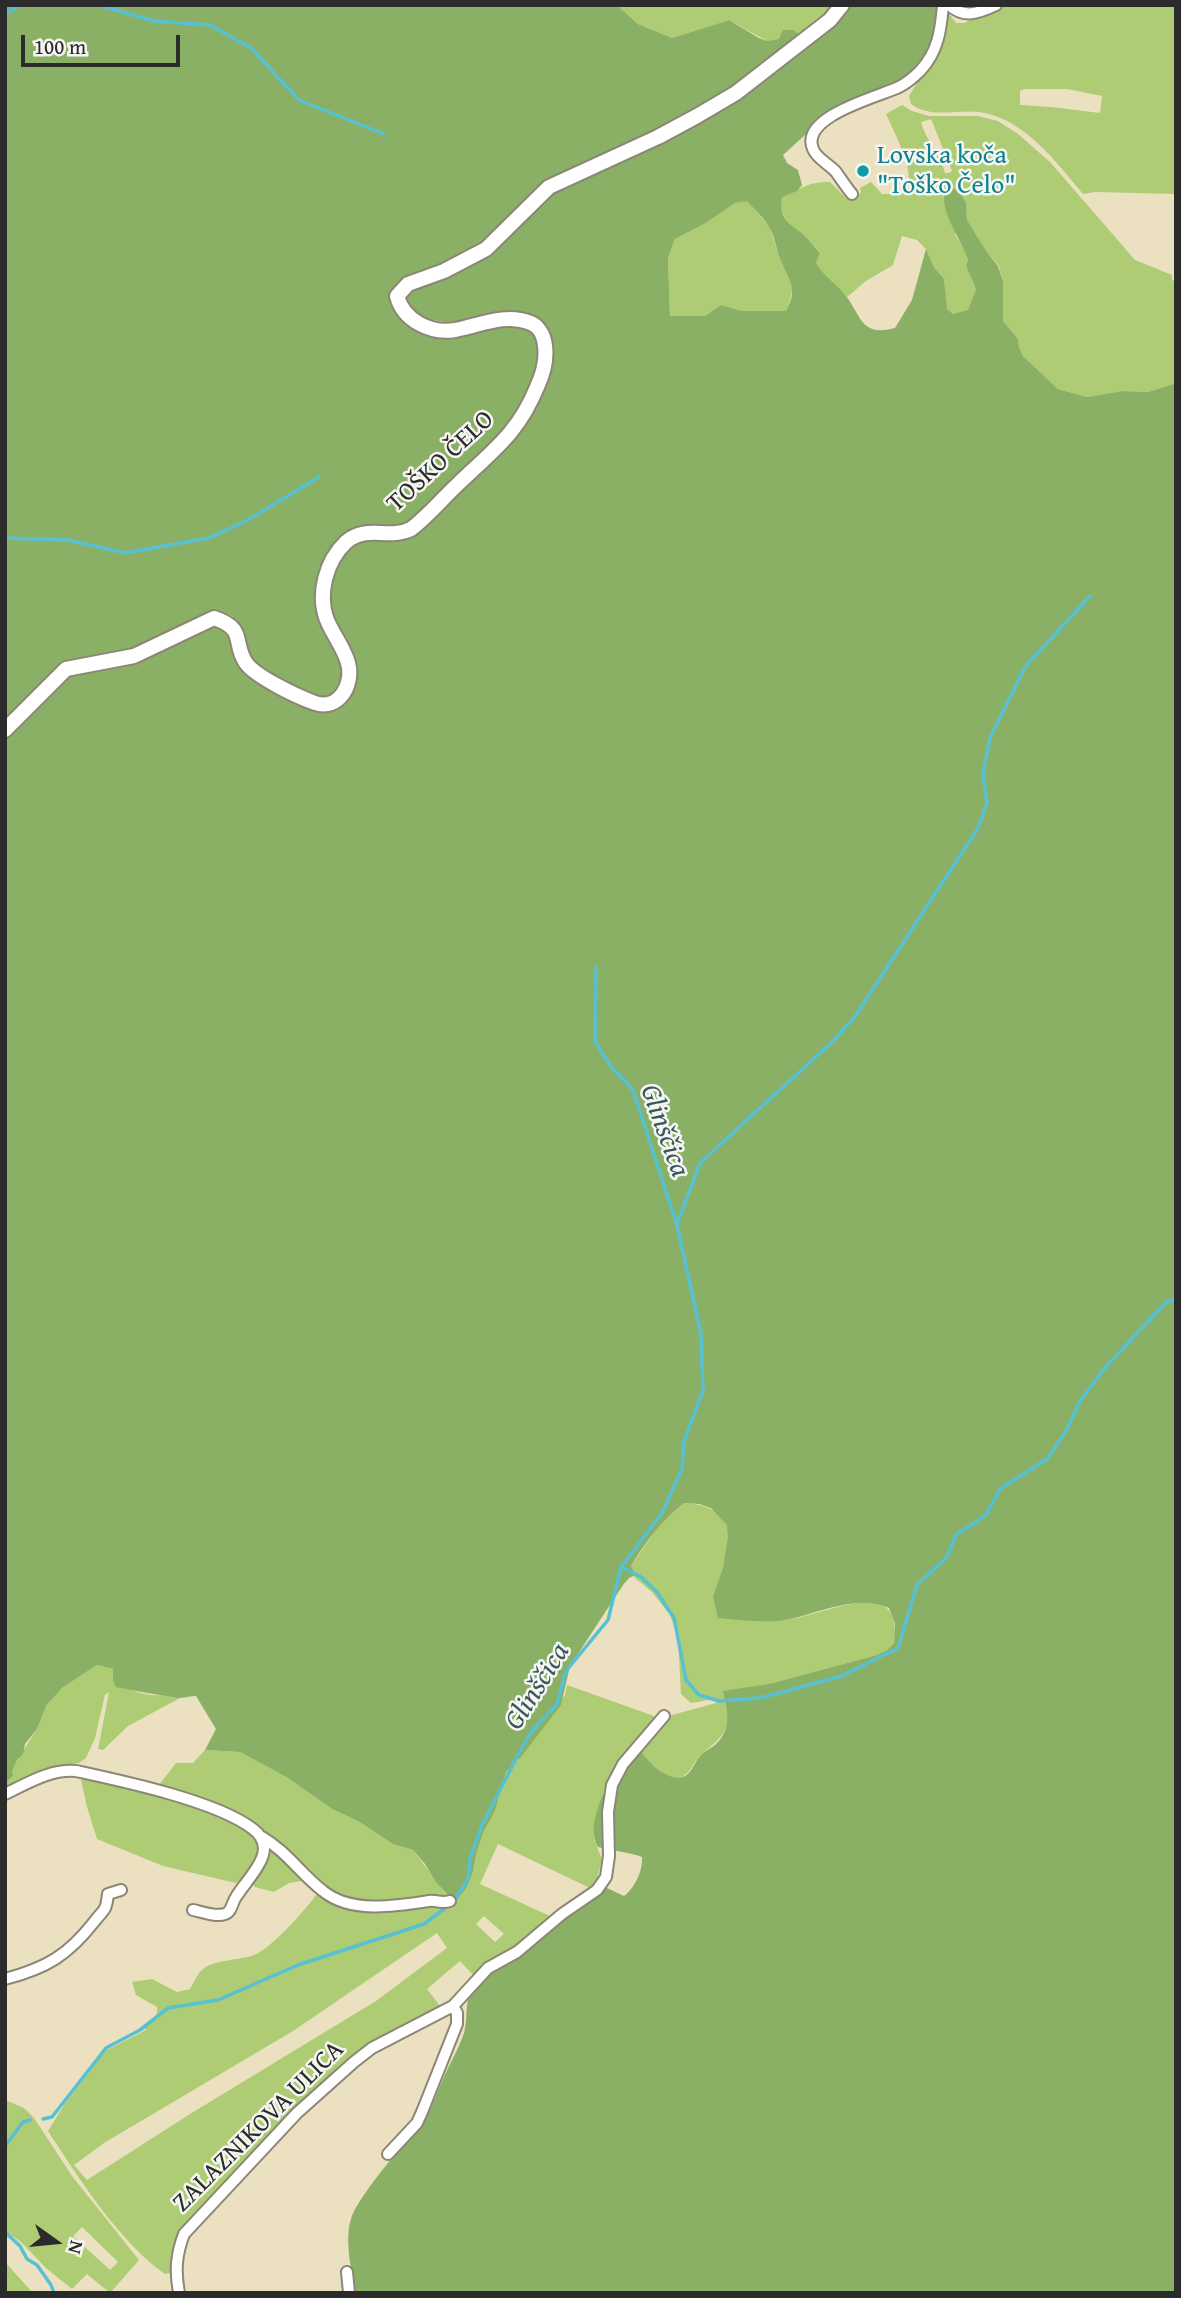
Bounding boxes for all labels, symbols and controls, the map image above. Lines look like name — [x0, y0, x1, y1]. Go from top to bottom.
scale bar — [24, 21, 184, 65]
text: 100 m — [34, 31, 86, 62]
place label: Lovska koča "Toško Čelo" — [877, 140, 1016, 202]
marker: Lovska koča "Toško Čelo" — [855, 163, 871, 179]
street label: TOŠKO ČELO — [381, 405, 501, 519]
water label: Glinščica — [632, 1080, 696, 1182]
water label: Glinščica — [498, 1638, 578, 1736]
street label: ZALAZNIKOVA ULICA — [167, 2035, 351, 2219]
north arrow — [21, 2207, 91, 2277]
text: N — [61, 2238, 91, 2257]

